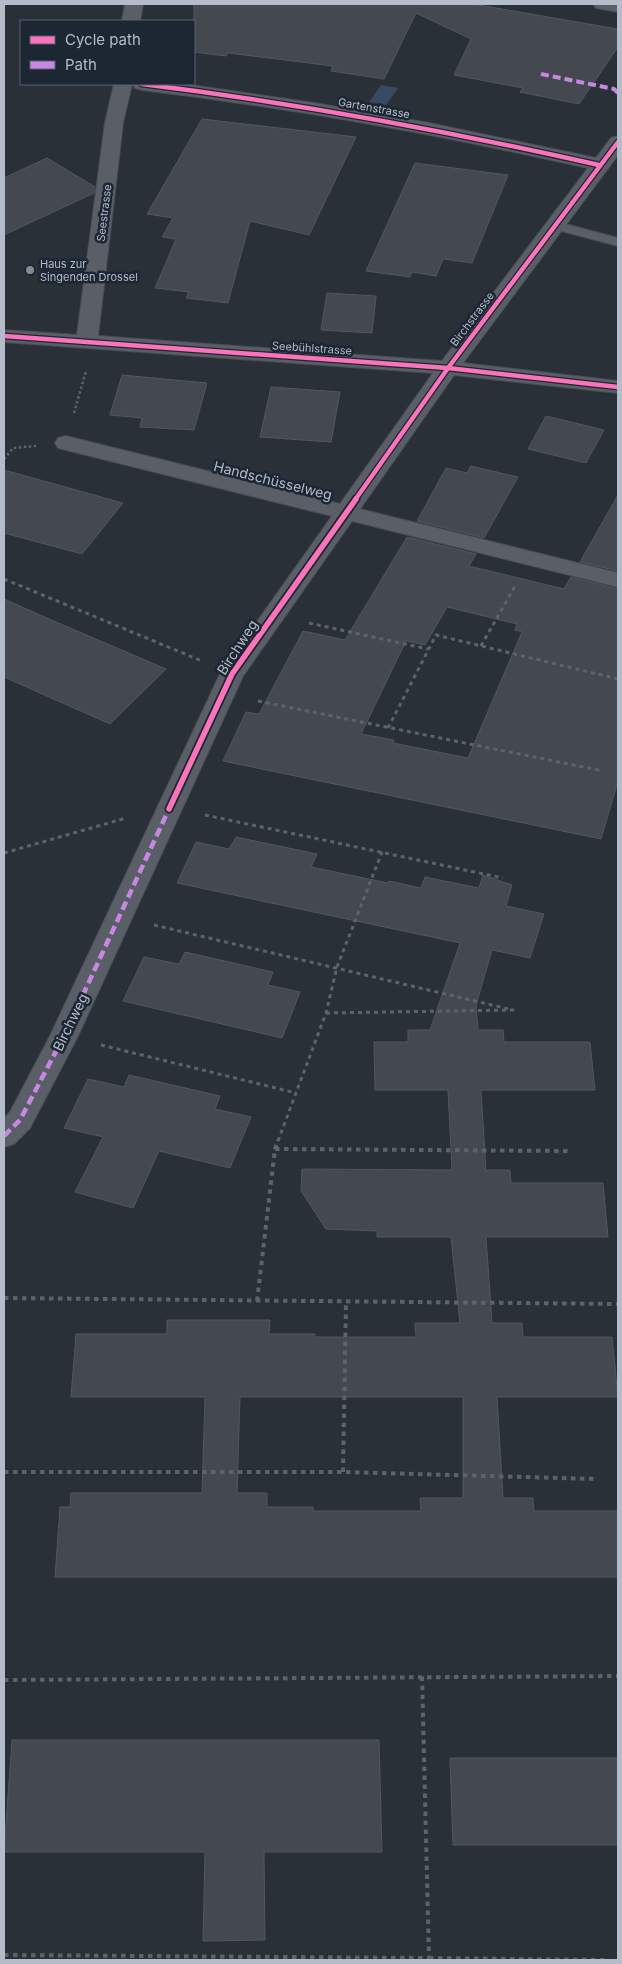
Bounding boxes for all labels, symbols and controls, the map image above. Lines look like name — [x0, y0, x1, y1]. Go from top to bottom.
legend — [20, 20, 195, 85]
text: Cycle path — [65, 30, 141, 49]
text: Path — [65, 55, 97, 74]
street label: Gartenstrasse — [337, 95, 411, 121]
street label: Seestrasse — [94, 184, 114, 242]
place label: Haus zur Singenden Drossel — [40, 257, 138, 284]
marker: Haus zur Singenden Drossel — [24, 264, 36, 276]
street label: Birchstrasse — [447, 289, 497, 349]
street label: Seebühlstrasse — [272, 338, 352, 358]
street label: Handschüsselweg — [212, 457, 334, 503]
street label: Birchweg — [213, 616, 261, 678]
street label: Birchweg — [49, 990, 91, 1054]

